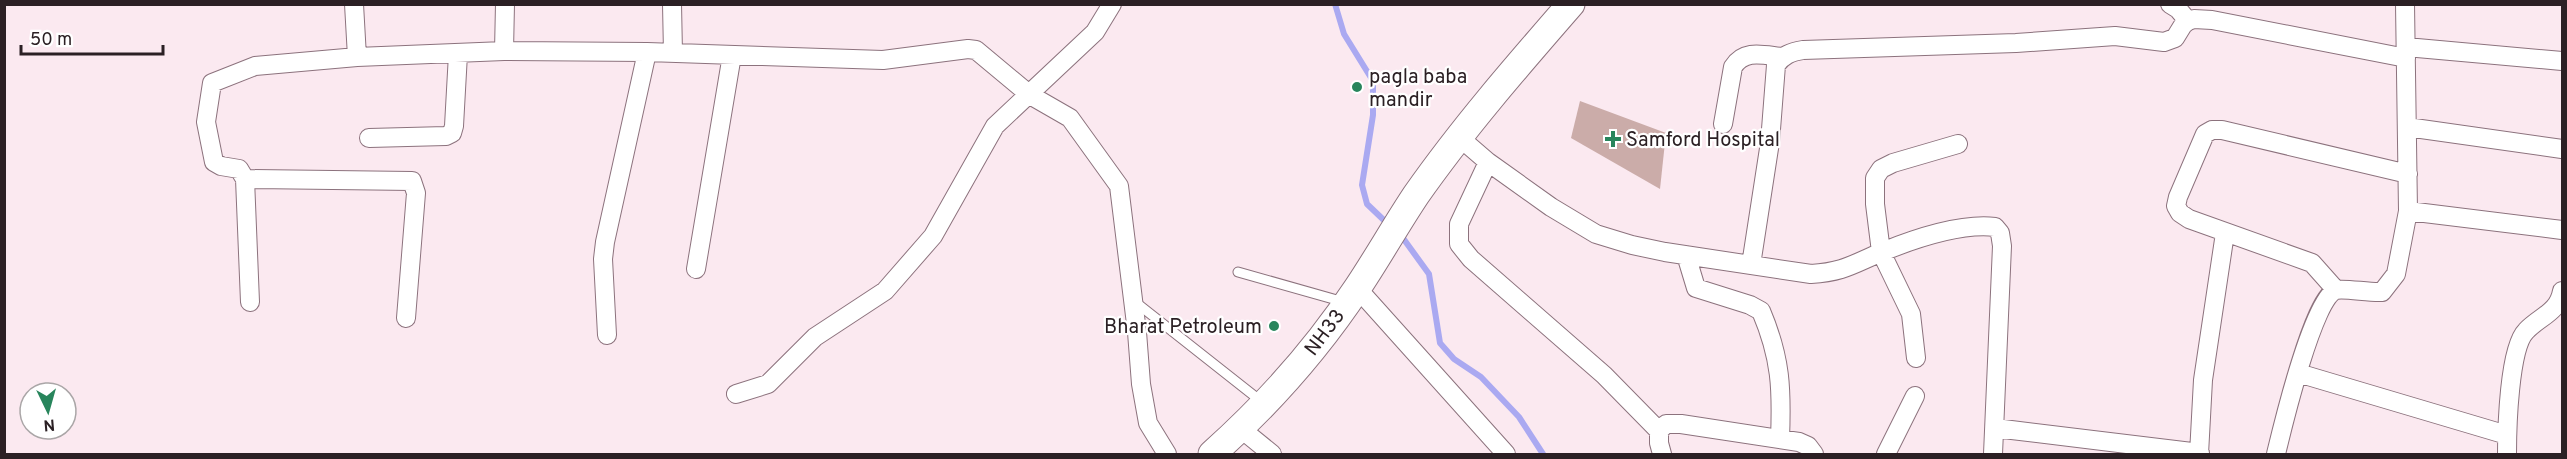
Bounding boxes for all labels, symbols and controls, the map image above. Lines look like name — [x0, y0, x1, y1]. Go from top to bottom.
scale bar — [21, 18, 164, 56]
text: 50 m — [30, 29, 72, 52]
place label: pagla baba mandir — [1369, 65, 1467, 114]
marker: pagla baba mandir — [1350, 80, 1364, 94]
place label: Samford Hospital — [1626, 128, 1780, 154]
marker: Samford Hospital — [1604, 130, 1622, 148]
street label: NH33 — [1300, 305, 1352, 362]
place label: Bharat Petroleum — [1104, 315, 1262, 341]
marker: Bharat Petroleum — [1267, 319, 1281, 333]
north arrow — [18, 381, 78, 441]
text: N — [43, 413, 56, 434]

